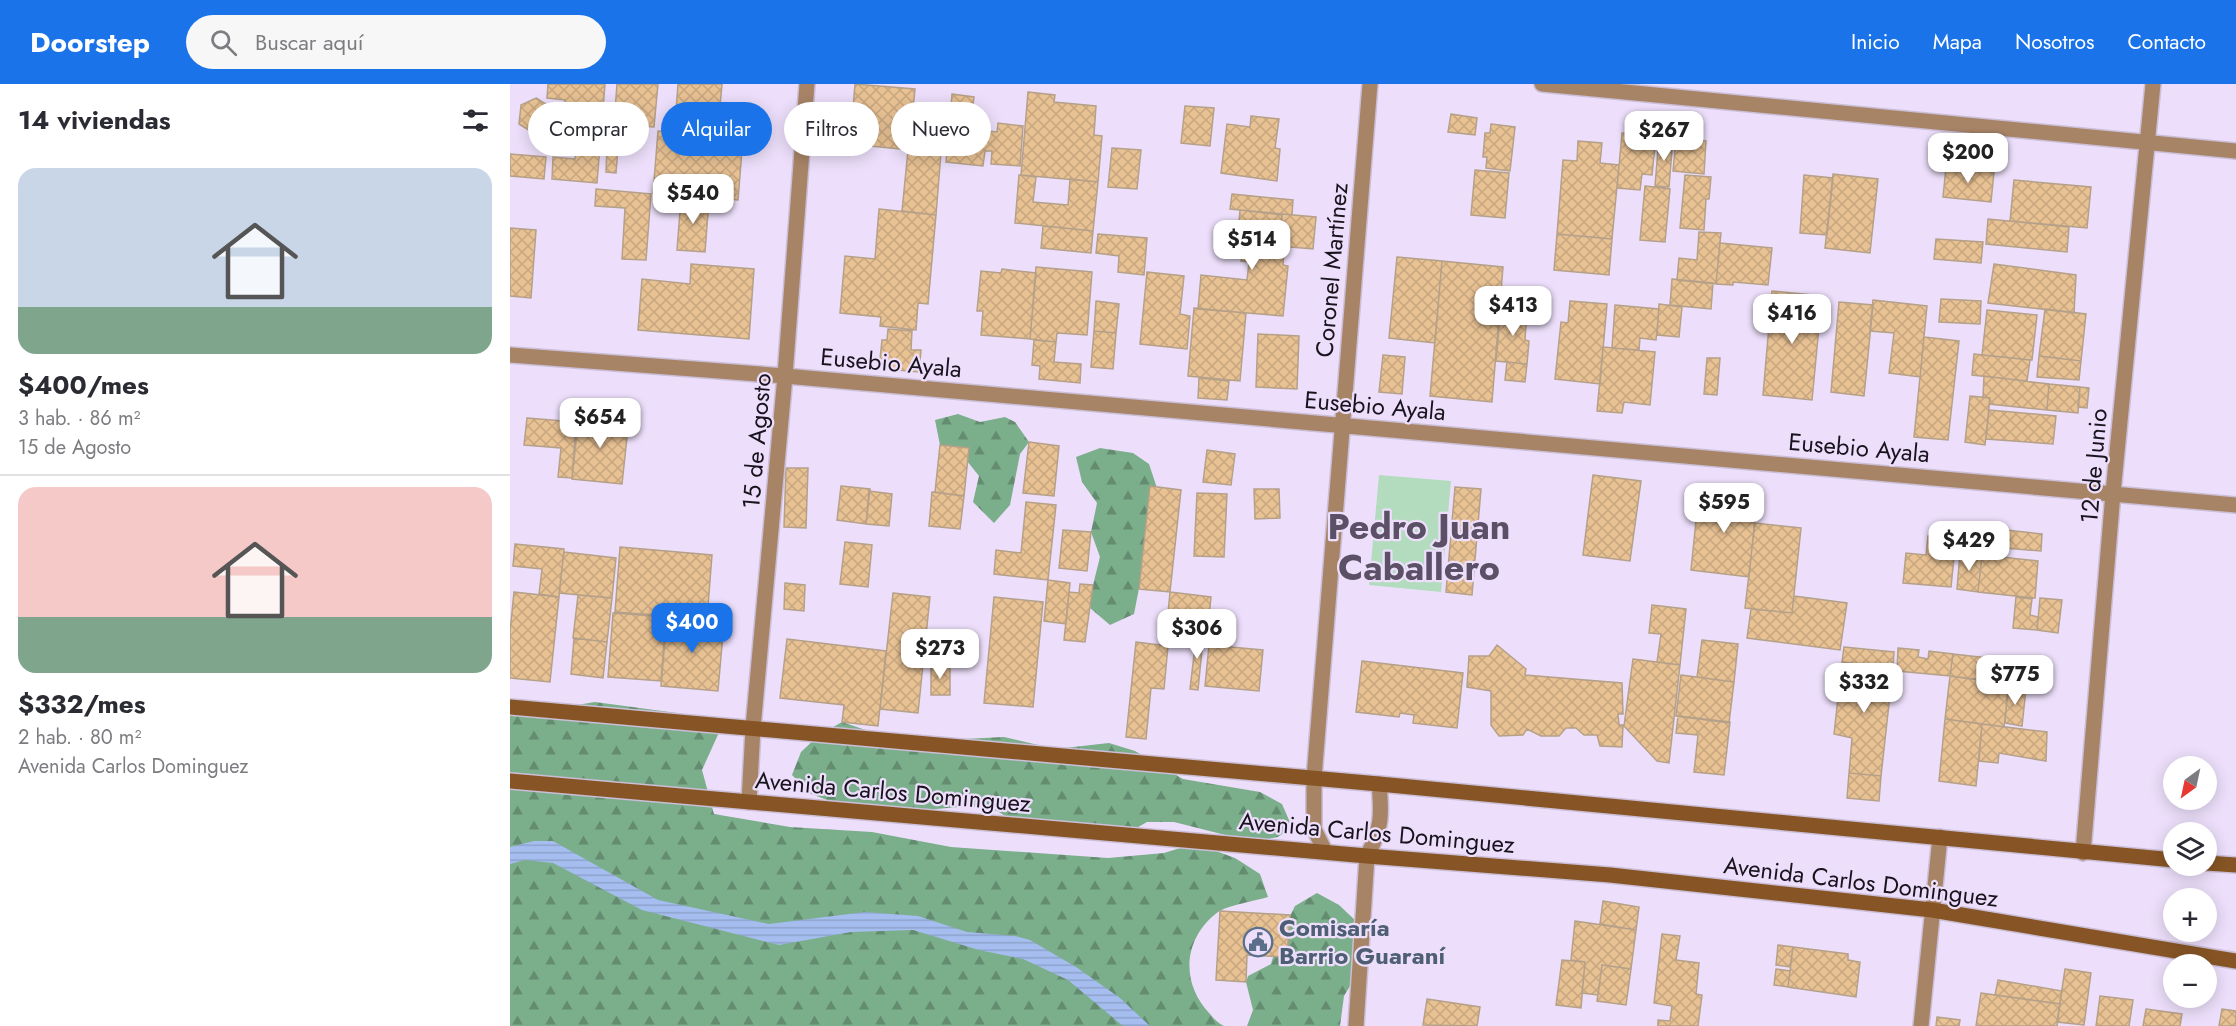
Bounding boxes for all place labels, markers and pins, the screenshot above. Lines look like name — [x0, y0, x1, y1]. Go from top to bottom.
pin: $267 — [1628, 111, 1700, 162]
pin: $200 — [1932, 133, 2004, 184]
pin: $540 — [657, 174, 729, 225]
pin: $514 — [1216, 220, 1288, 271]
pin: $413 — [1477, 286, 1549, 337]
pin: $416 — [1756, 294, 1828, 345]
pin: $654 — [564, 398, 636, 449]
pin: $595 — [1688, 483, 1760, 534]
pin: $429 — [1933, 521, 2005, 572]
pin: $400 — [656, 603, 728, 654]
pin: $306 — [1161, 609, 1233, 660]
pin: $273 — [904, 629, 976, 680]
pin: $775 — [1979, 655, 2051, 706]
pin: $332 — [1828, 663, 1900, 714]
place label: Comisaría Barrio Guaraní — [1279, 910, 1446, 973]
public building icon: Comisaría Barrio Guaraní — [1242, 926, 1274, 958]

